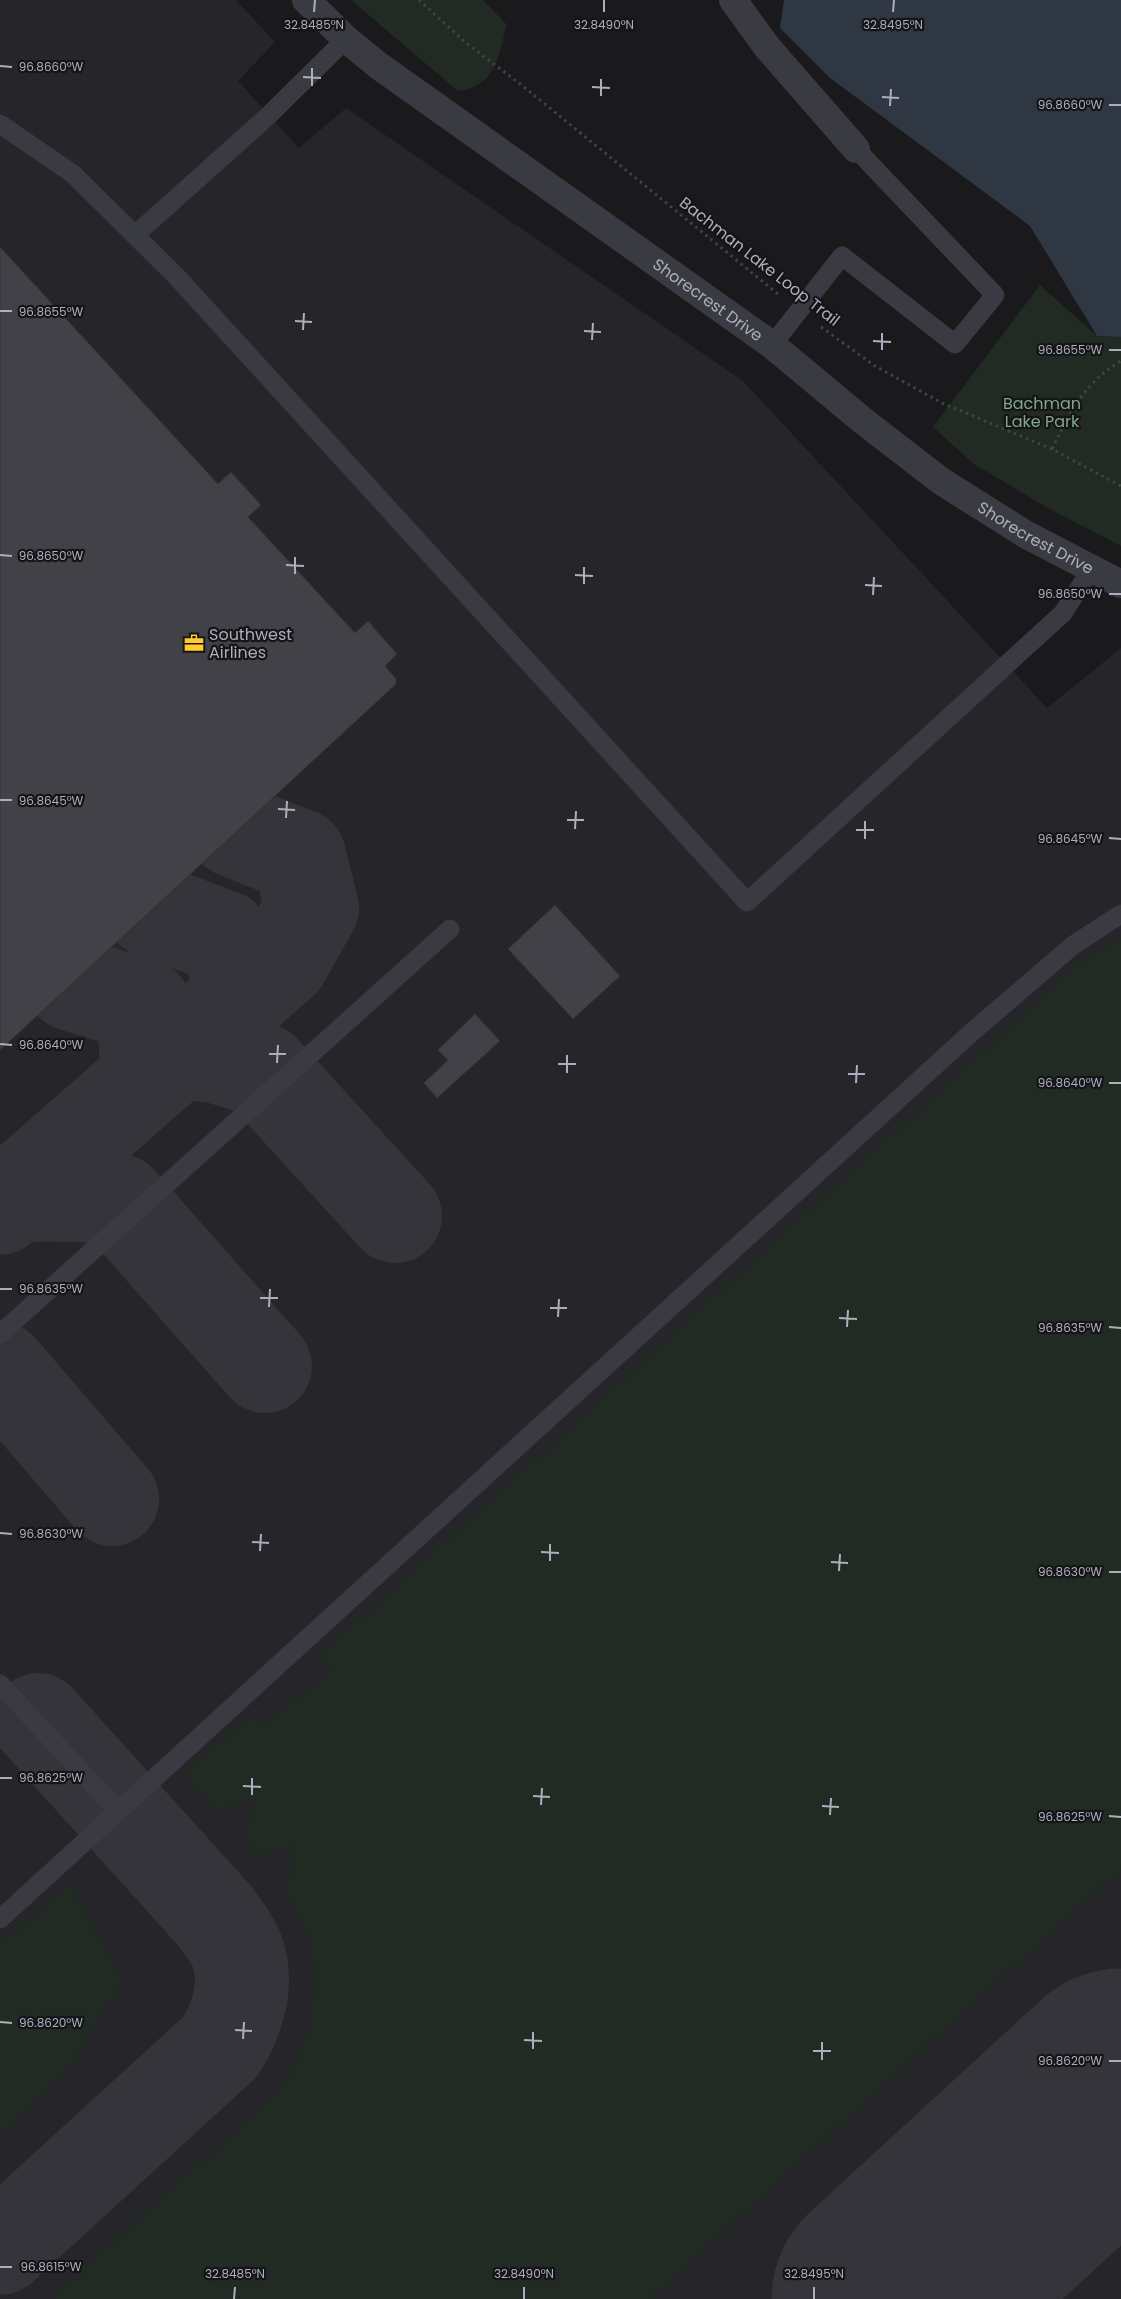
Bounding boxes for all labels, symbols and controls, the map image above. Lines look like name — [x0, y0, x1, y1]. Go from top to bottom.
text: 32.8485°N — [284, 16, 344, 33]
text: 32.8490°N — [574, 16, 634, 33]
text: 32.8495°N — [863, 16, 923, 33]
text: 96.8660°W — [19, 58, 84, 75]
text: 96.8660°W — [1038, 96, 1103, 113]
street label: Bachman Lake Loop Trail — [674, 191, 845, 332]
street label: Shorecrest Drive — [648, 253, 767, 347]
text: 96.8655°W — [19, 303, 84, 320]
text: 96.8655°W — [1038, 341, 1103, 358]
park label: Bachman Lake Park — [1003, 392, 1081, 433]
street label: Shorecrest Drive — [973, 496, 1098, 580]
text: 96.8650°W — [19, 547, 84, 564]
text: 96.8650°W — [1038, 585, 1103, 602]
place label: Southwest Airlines — [209, 623, 292, 664]
office icon: Southwest Airlines — [183, 632, 205, 654]
text: 96.8645°W — [19, 792, 84, 809]
text: 96.8645°W — [1038, 830, 1103, 847]
text: 96.8640°W — [19, 1036, 84, 1053]
text: 96.8640°W — [1038, 1074, 1103, 1091]
text: 96.8635°W — [19, 1280, 83, 1297]
text: 96.8635°W — [1038, 1319, 1102, 1336]
text: 96.8630°W — [19, 1525, 83, 1542]
text: 96.8630°W — [1038, 1563, 1102, 1580]
text: 96.8625°W — [19, 1769, 83, 1786]
text: 96.8625°W — [1038, 1808, 1102, 1825]
text: 96.8620°W — [19, 2014, 83, 2031]
text: 96.8620°W — [1038, 2052, 1102, 2069]
text: 96.8615°W — [21, 2258, 82, 2275]
text: 32.8485°N — [205, 2265, 265, 2282]
text: 32.8490°N — [494, 2265, 554, 2282]
text: 32.8495°N — [784, 2265, 844, 2282]

